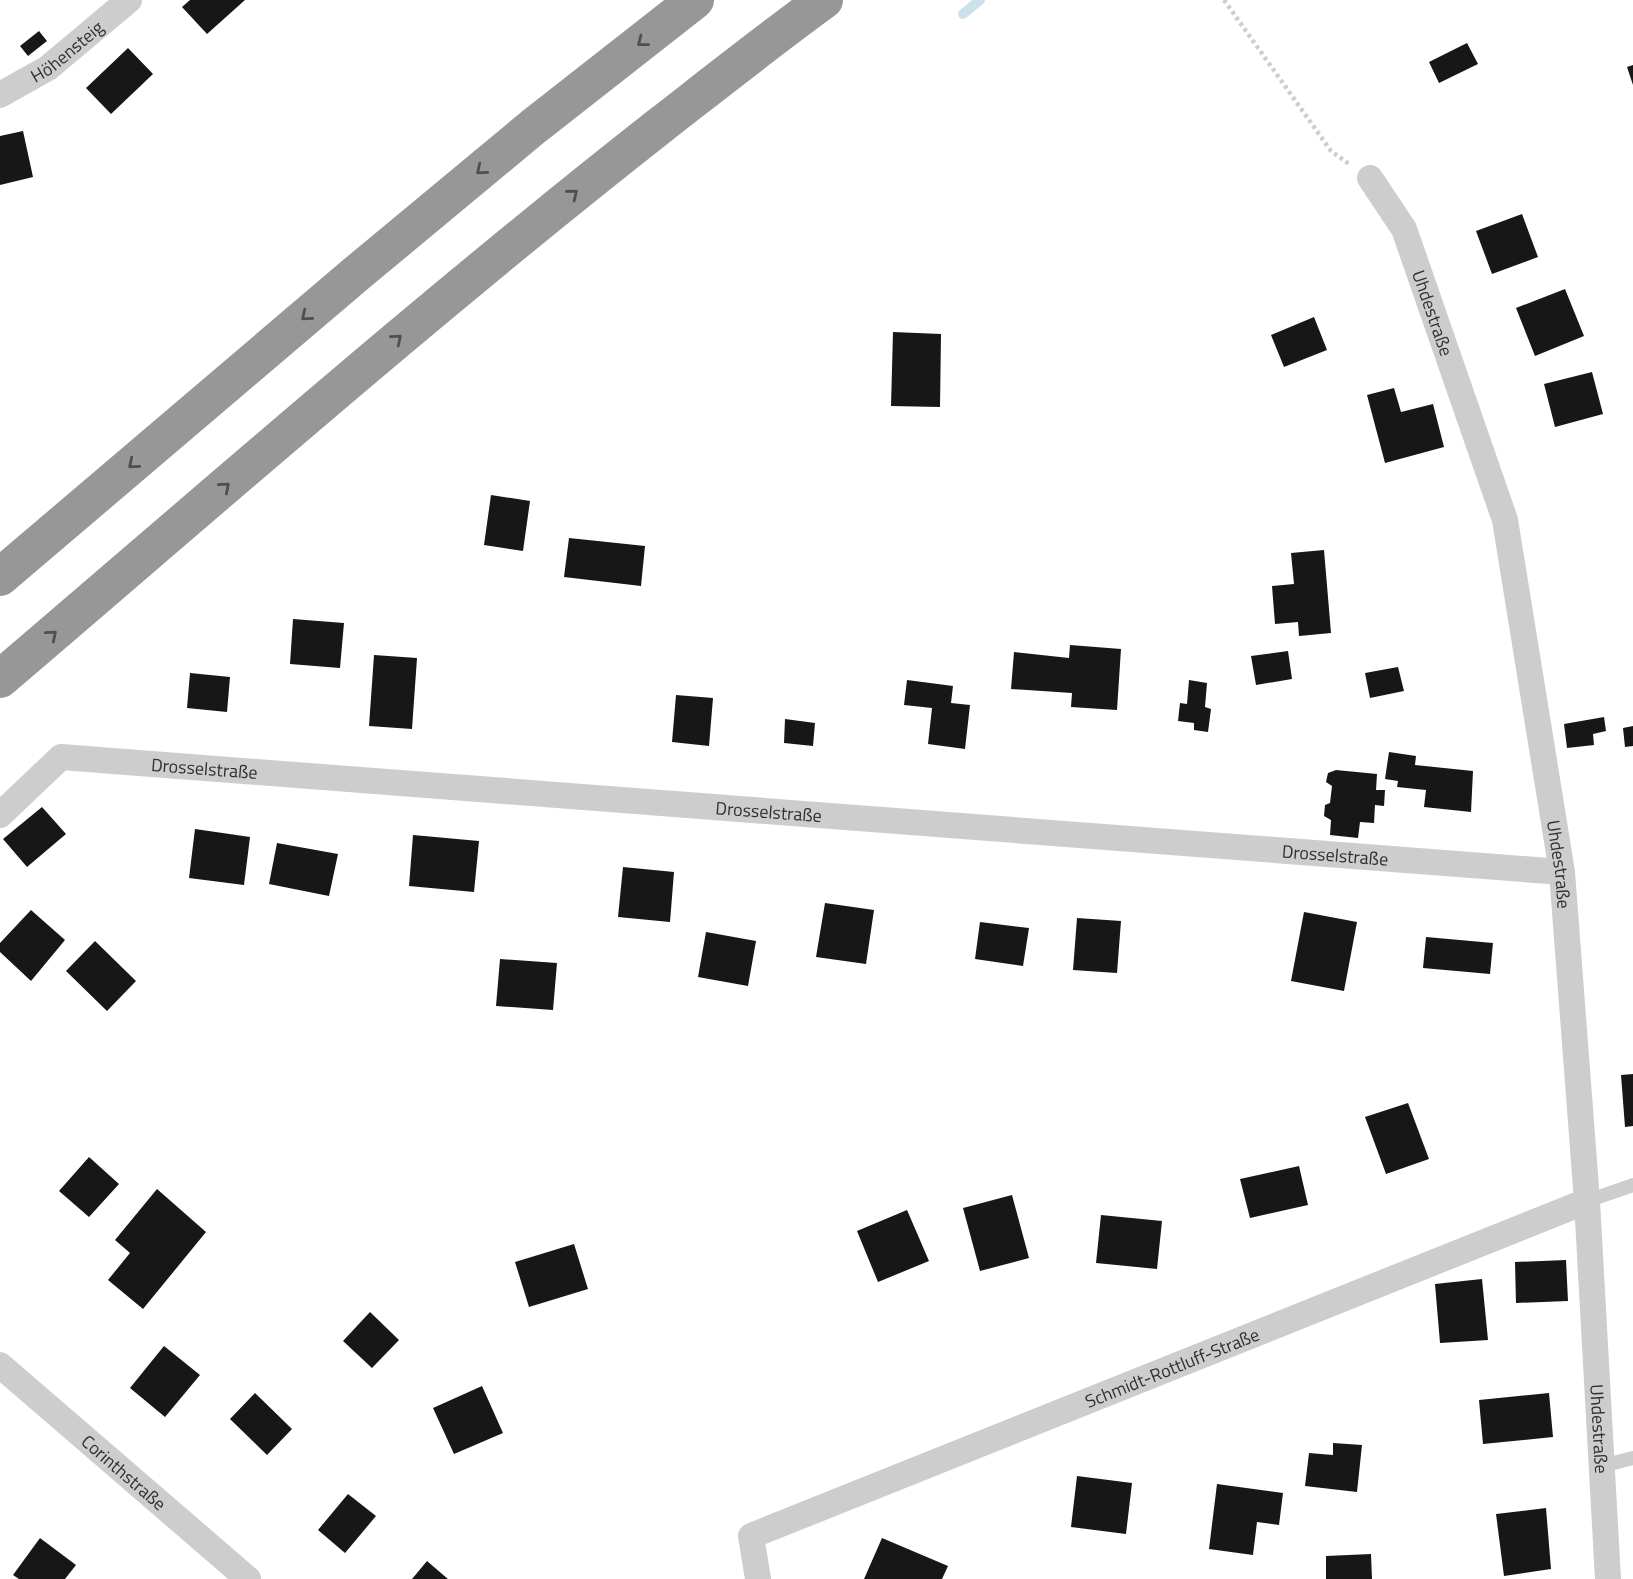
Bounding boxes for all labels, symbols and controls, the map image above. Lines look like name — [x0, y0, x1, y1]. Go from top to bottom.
street label: Höhensteig — [25, 14, 109, 89]
one-way arrow — [637, 34, 650, 46]
one-way arrow — [476, 162, 489, 174]
one-way arrow — [566, 190, 578, 203]
street label: Uhdestraße — [1406, 266, 1460, 359]
one-way arrow — [301, 308, 314, 320]
one-way arrow — [389, 335, 402, 347]
one-way arrow — [128, 455, 140, 468]
one-way arrow — [216, 483, 229, 495]
one-way arrow — [44, 631, 57, 643]
street label: Drosselstraße — [150, 750, 259, 786]
street label: Drosselstraße — [715, 794, 823, 829]
street label: Uhdestraße — [1540, 818, 1578, 910]
street label: Drosselstraße — [1281, 837, 1389, 872]
street label: Schmidt-Rottluff-Straße — [1081, 1320, 1263, 1414]
street label: Uhdestraße — [1584, 1383, 1616, 1474]
street label: Corinthstraße — [76, 1428, 172, 1516]

